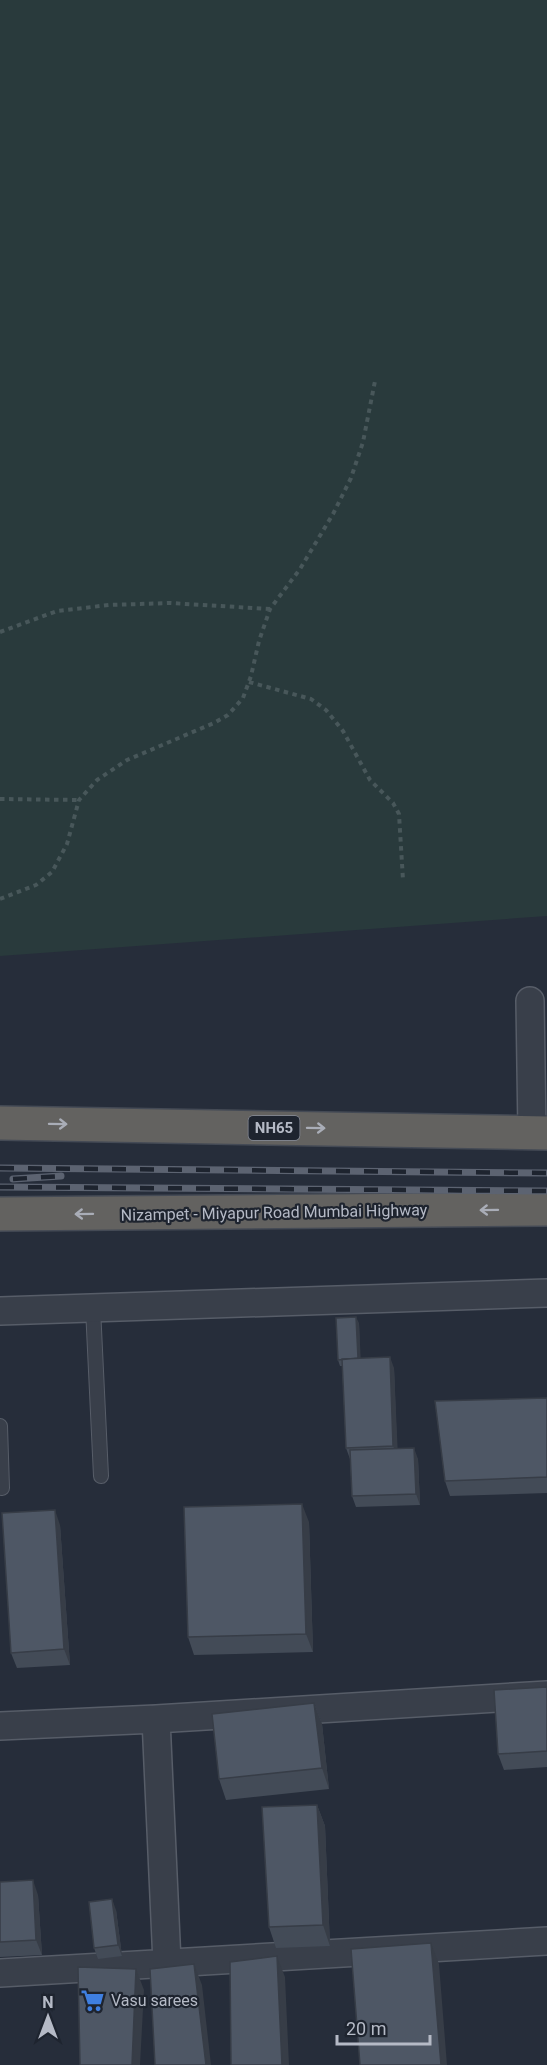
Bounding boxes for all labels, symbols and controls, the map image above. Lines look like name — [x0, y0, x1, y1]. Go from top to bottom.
road number: NH65 — [248, 1116, 300, 1140]
one-way arrow — [48, 1118, 68, 1129]
one-way arrow — [306, 1123, 326, 1134]
street label: Nizampet - Miyapur Road Mumbai Highway — [121, 1200, 428, 1225]
one-way arrow — [479, 1204, 499, 1216]
one-way arrow — [74, 1208, 94, 1220]
north arrow — [18, 1987, 78, 2047]
supermarket icon: Vasu sarees — [80, 1987, 106, 2013]
place label: Vasu sarees — [111, 1991, 198, 2010]
text: N — [42, 1993, 54, 2012]
scale bar — [337, 2008, 430, 2046]
text: 20 m — [346, 2018, 386, 2039]

